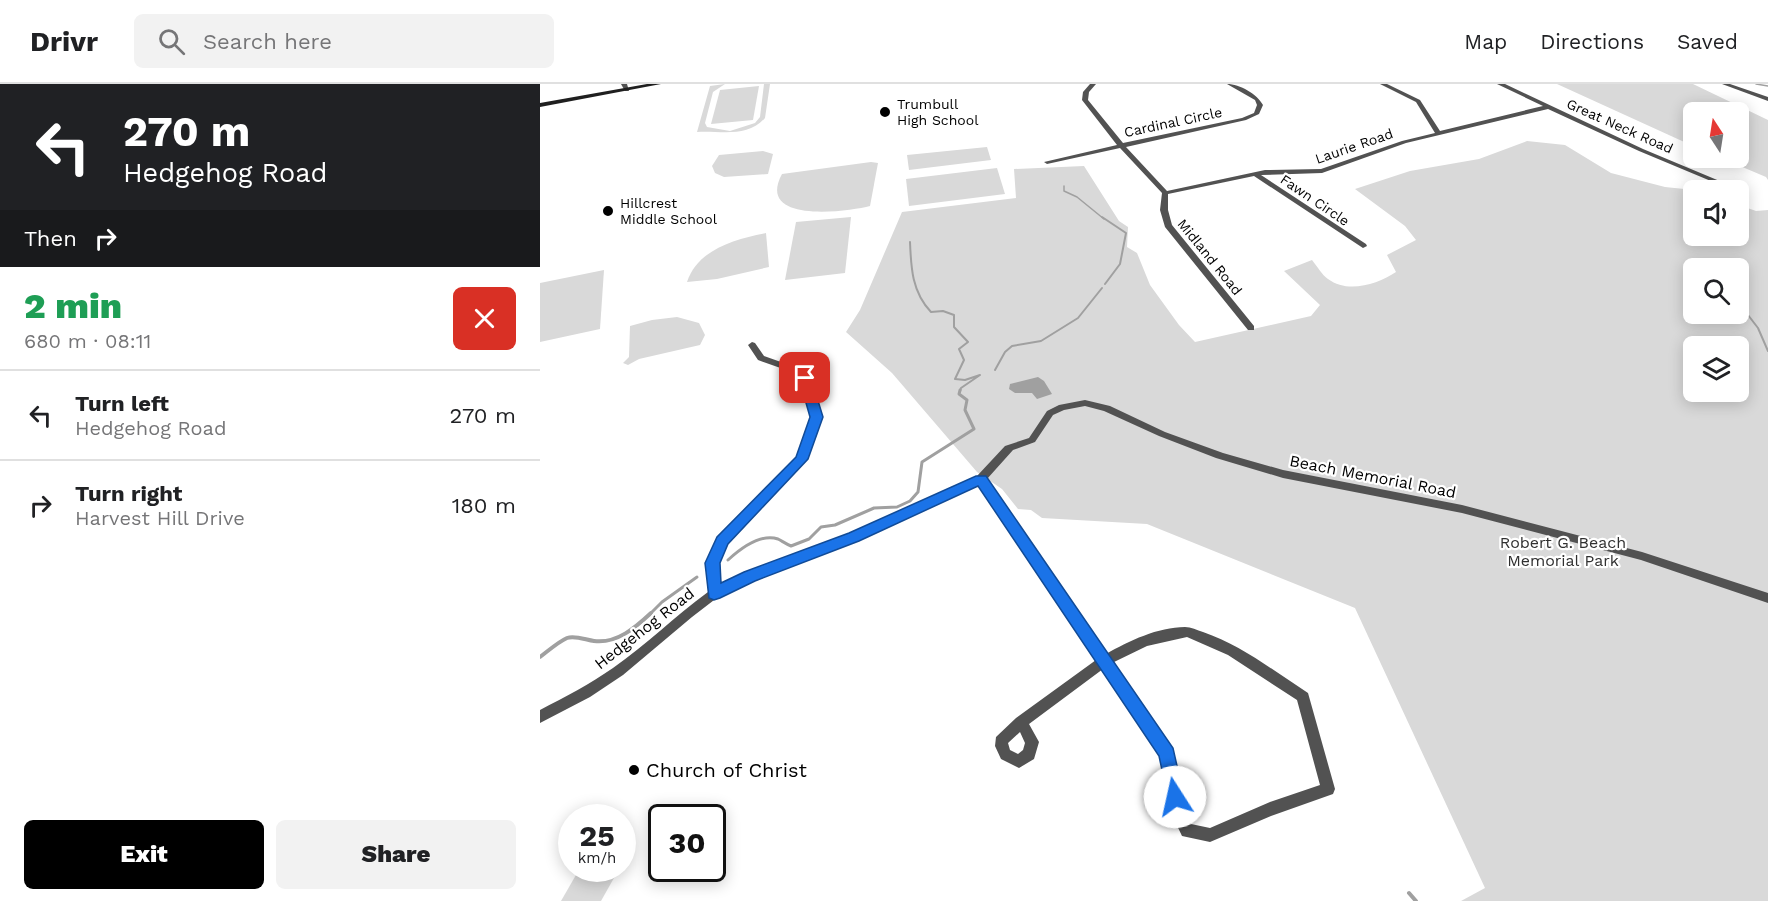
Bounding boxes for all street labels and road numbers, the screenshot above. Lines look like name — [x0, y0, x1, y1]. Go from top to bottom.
street label: Great Neck Road — [1564, 95, 1676, 157]
street label: Cardinal Circle — [1123, 104, 1223, 140]
street label: Laurie Road — [1313, 125, 1395, 167]
street label: Fawn Circle — [1277, 171, 1353, 229]
street label: Midland Road — [1174, 216, 1246, 298]
street label: Beach Memorial Road — [1288, 451, 1458, 502]
street label: Hedgehog Road — [591, 584, 698, 673]

